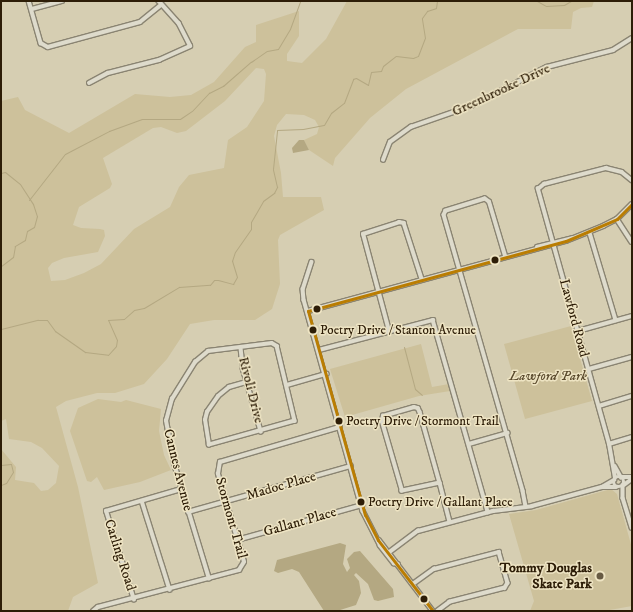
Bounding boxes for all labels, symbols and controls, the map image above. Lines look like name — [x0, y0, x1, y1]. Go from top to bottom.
street label: Greenbrooke Drive — [449, 60, 553, 120]
unlabelled marker — [490, 255, 500, 265]
street label: Lawford Road — [556, 277, 592, 359]
unlabelled marker — [312, 304, 322, 314]
place label: Poetry Drive / Stanton Avenue — [320, 322, 476, 338]
marker: Poetry Drive / Stanton Avenue — [308, 325, 318, 335]
street label: Rivoli Drive — [235, 355, 267, 425]
park label: Lawford Park — [509, 368, 587, 384]
place label: Poetry Drive / Stormont Trail — [346, 413, 499, 429]
marker: Poetry Drive / Stormont Trail — [334, 416, 344, 426]
street label: Cannes Avenue — [160, 427, 196, 513]
street label: Madoc Place — [244, 468, 318, 504]
street label: Stormont Trail — [211, 475, 251, 561]
place label: Poetry Drive / Gallant Place — [368, 494, 513, 510]
marker: Poetry Drive / Gallant Place — [356, 497, 366, 507]
street label: Gallant Place — [262, 504, 338, 540]
street label: Carling Road — [101, 517, 139, 593]
place label: Tommy Douglas Skate Park — [500, 560, 592, 592]
marker: Tommy Douglas Skate Park — [595, 571, 605, 581]
unlabelled marker — [419, 594, 429, 604]

